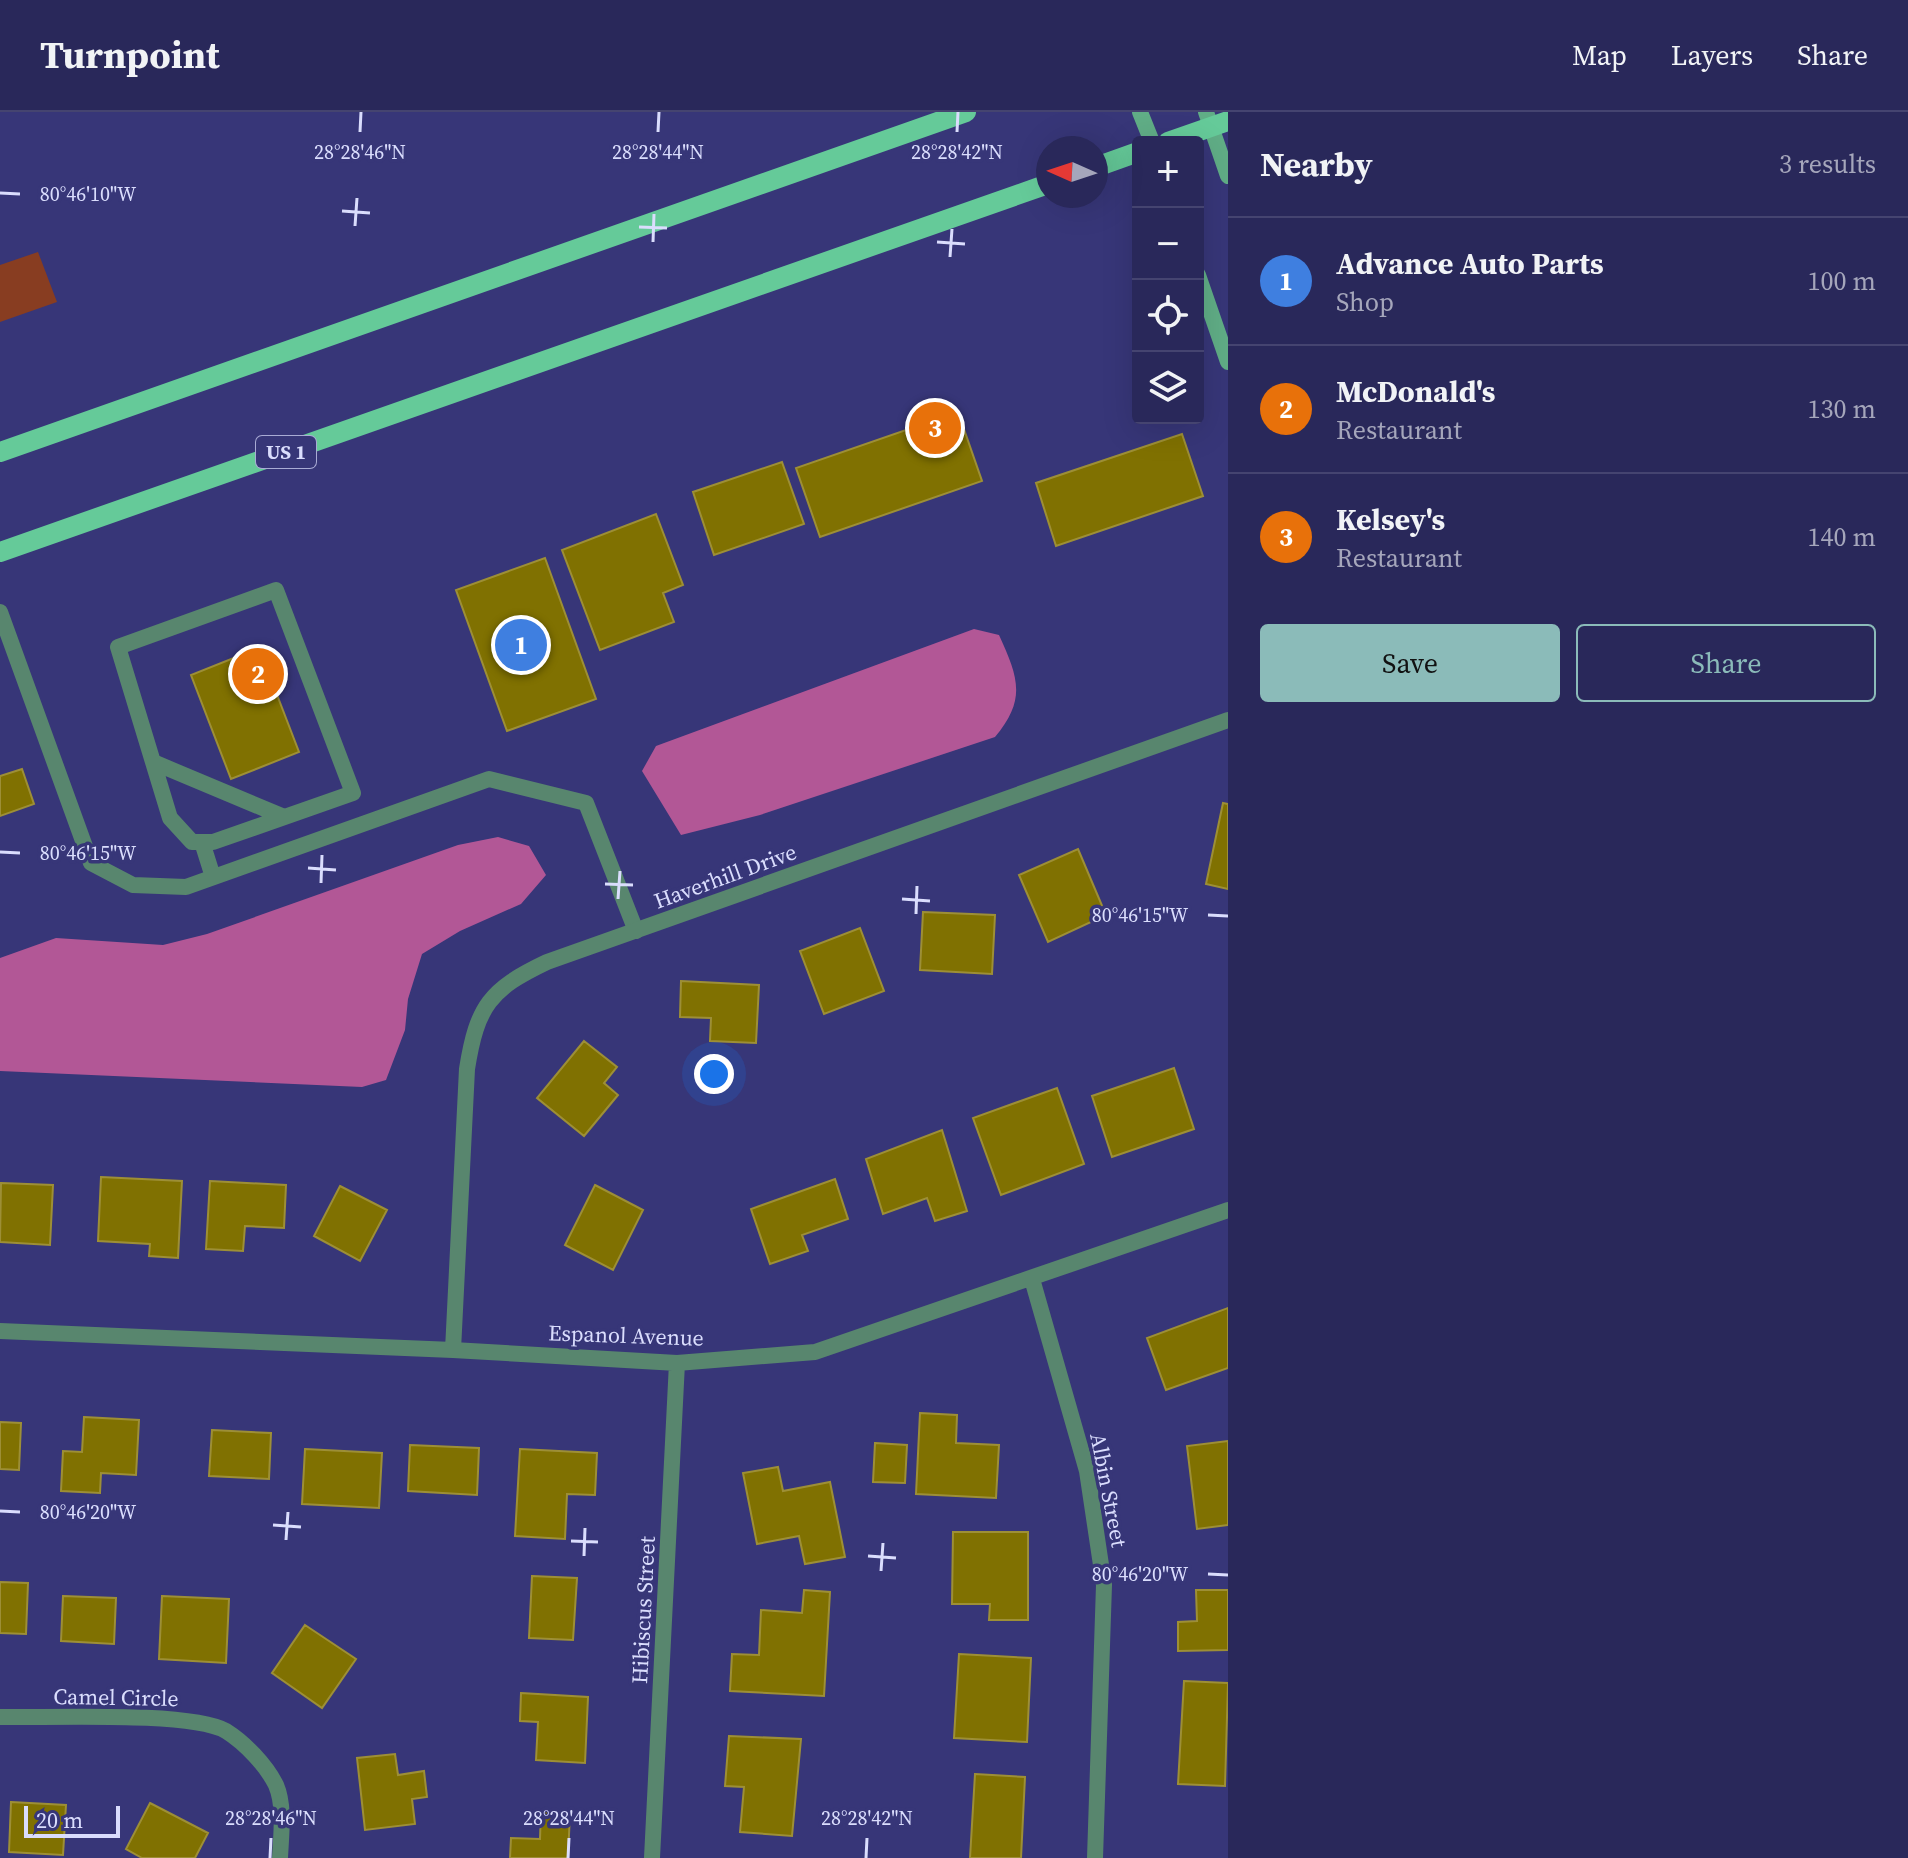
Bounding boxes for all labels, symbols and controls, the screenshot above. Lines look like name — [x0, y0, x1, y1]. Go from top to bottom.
text: Turnpoint — [40, 29, 220, 81]
text: Map — [1572, 36, 1627, 74]
text: Layers — [1671, 36, 1753, 74]
text: Share — [1797, 36, 1868, 74]
north arrow — [1036, 136, 1108, 208]
map controls — [1132, 136, 1204, 424]
button: + — [1132, 136, 1204, 208]
text: 28°28'46"N — [314, 138, 406, 166]
text: 28°28'44"N — [612, 138, 704, 166]
text: 28°28'42"N — [911, 138, 1003, 166]
text: Nearby — [1260, 141, 1373, 187]
text: 3 results — [1779, 146, 1876, 182]
text: 80°46'10"W — [40, 180, 137, 208]
button: − — [1132, 208, 1204, 280]
text: Advance Auto Parts — [1336, 243, 1604, 284]
text: 1 — [1279, 263, 1293, 299]
text: 100 m — [1808, 263, 1876, 299]
button: locate — [1132, 280, 1204, 352]
text: Shop — [1336, 284, 1394, 320]
button: layers — [1132, 352, 1204, 424]
text: McDonald's — [1336, 371, 1495, 412]
text: 2 — [1279, 391, 1293, 427]
text: 130 m — [1808, 391, 1876, 427]
pin: 3 — [909, 398, 961, 458]
text: Restaurant — [1336, 412, 1462, 448]
road number: US 1 — [256, 436, 316, 468]
text: Kelsey's — [1336, 499, 1445, 540]
text: 3 — [1279, 519, 1293, 555]
text: 140 m — [1808, 519, 1876, 555]
text: Restaurant — [1336, 540, 1462, 576]
pin: 1 — [495, 615, 547, 675]
button: Save — [1260, 624, 1560, 702]
button: Share — [1576, 624, 1876, 702]
pin: 2 — [232, 644, 284, 704]
street label: Haverhill Drive — [650, 836, 800, 916]
text: 80°46'15"W — [40, 839, 137, 867]
text: 80°46'15"W — [1092, 901, 1189, 929]
your location — [694, 1054, 734, 1094]
street label: Espanol Avenue — [548, 1317, 704, 1353]
street label: Albin Street — [1083, 1430, 1135, 1551]
text: 80°46'20"W — [40, 1498, 137, 1526]
street label: Hibiscus Street — [624, 1535, 662, 1685]
text: 80°46'20"W — [1092, 1560, 1189, 1588]
street label: Camel Circle — [53, 1681, 179, 1713]
scale bar — [24, 1802, 120, 1838]
text: 28°28'46"N — [225, 1804, 317, 1832]
text: 28°28'44"N — [523, 1804, 615, 1832]
text: 28°28'42"N — [821, 1804, 913, 1832]
text: 20 m — [36, 1805, 83, 1835]

